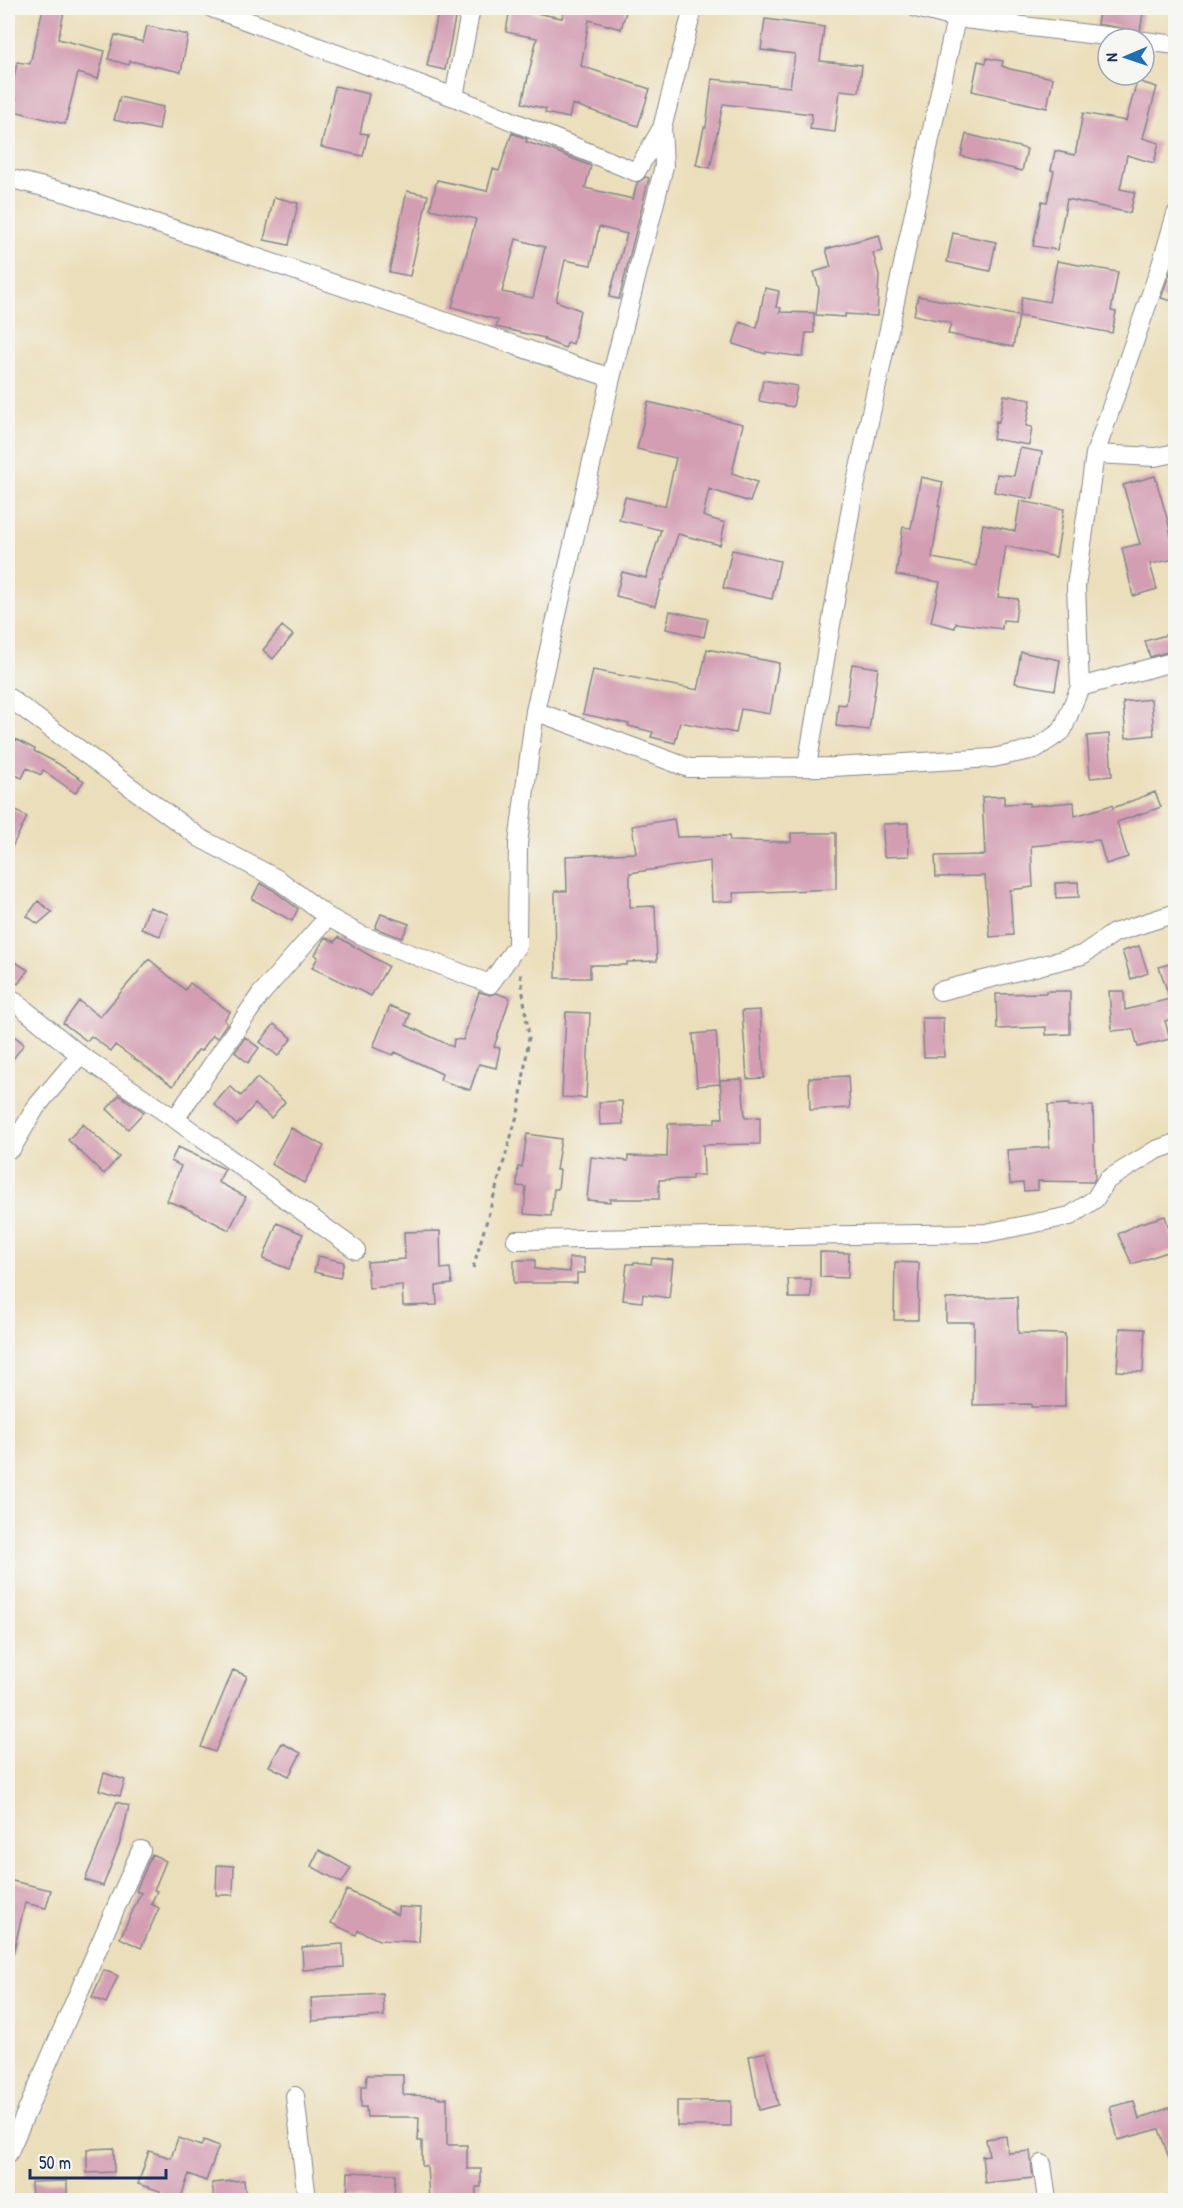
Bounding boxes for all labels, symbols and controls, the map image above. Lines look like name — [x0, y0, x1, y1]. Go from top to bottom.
north arrow — [1096, 27, 1156, 87]
text: N — [1100, 52, 1122, 62]
scale bar — [30, 2142, 166, 2180]
text: 50 m — [39, 2150, 71, 2175]

